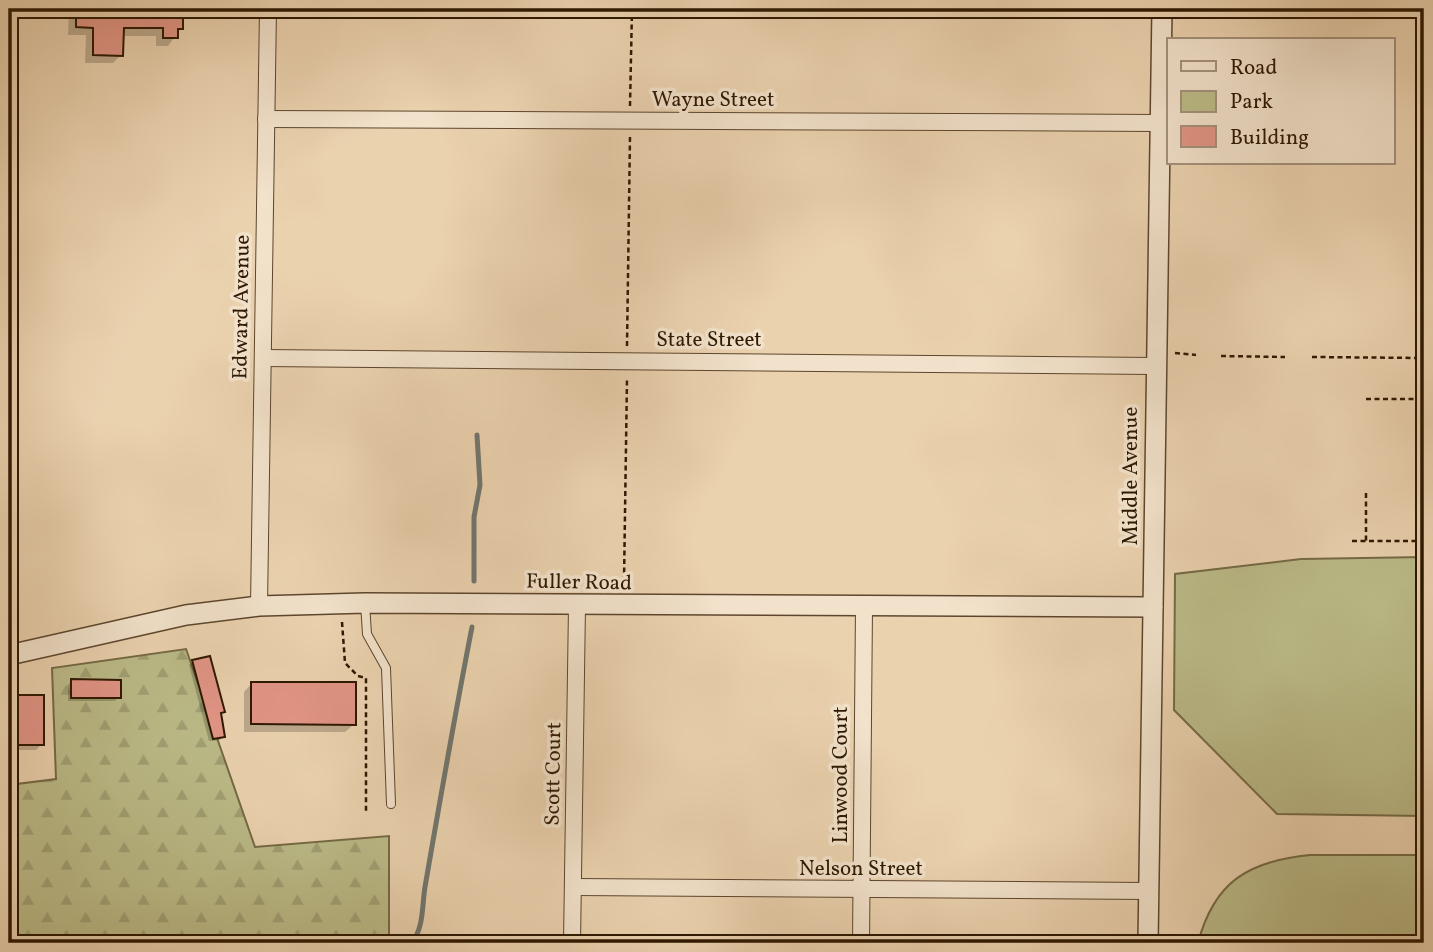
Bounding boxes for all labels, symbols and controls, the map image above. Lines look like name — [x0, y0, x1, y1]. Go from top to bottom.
legend — [1167, 38, 1394, 164]
text: Road — [1230, 54, 1277, 83]
street label: Wayne Street — [652, 86, 774, 115]
text: Park — [1230, 88, 1273, 117]
text: Building — [1230, 124, 1309, 153]
street label: Edward Avenue — [226, 234, 258, 380]
street label: State Street — [656, 326, 762, 355]
street label: Middle Avenue — [1117, 407, 1146, 545]
street label: Fuller Road — [526, 568, 632, 598]
street label: Linwood Court — [827, 706, 856, 844]
street label: Scott Court — [539, 722, 569, 826]
street label: Nelson Street — [799, 855, 923, 884]

